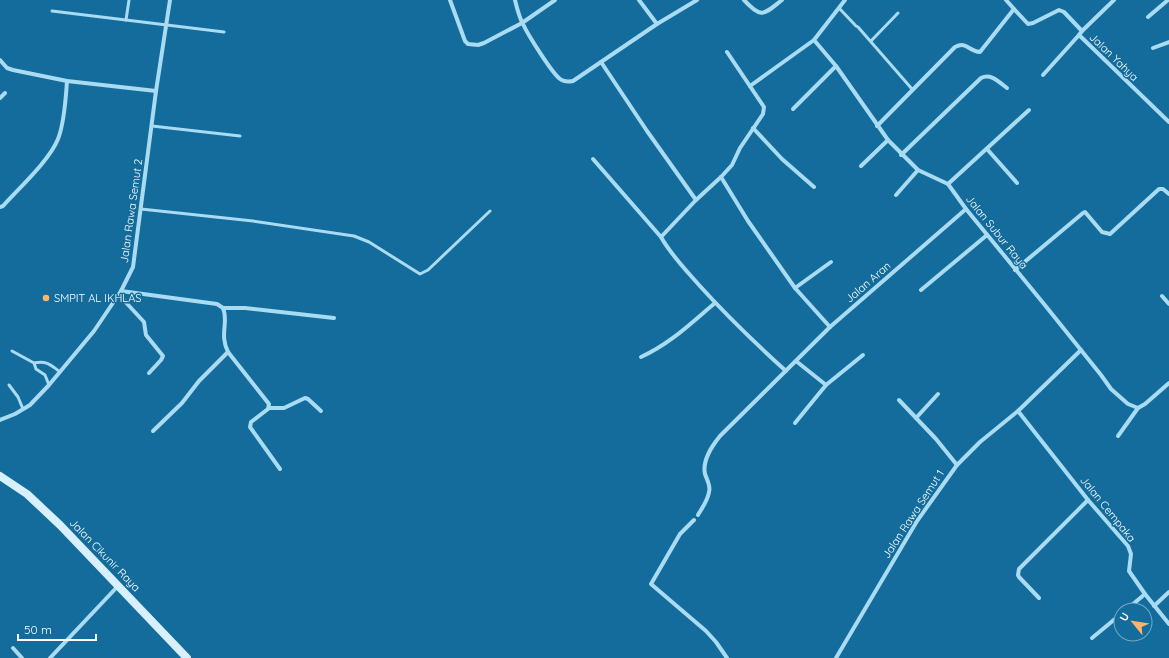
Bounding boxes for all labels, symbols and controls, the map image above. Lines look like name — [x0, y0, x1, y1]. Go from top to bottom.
street label: Jalan Yahya — [1086, 30, 1142, 84]
street label: Jalan Rawa Semut 2 — [117, 158, 145, 264]
street label: Jalan Subur Raya — [963, 192, 1031, 272]
street label: Jalan Aran — [842, 258, 894, 306]
place label: SMPIT AL IKHLAS — [54, 291, 141, 305]
marker: SMPIT AL IKHLAS — [41, 293, 51, 303]
street label: Jalan Rawa Semut 1 — [879, 467, 947, 561]
street label: Jalan Cempaka — [1077, 473, 1139, 545]
street label: Jalan Cikunir Raya — [67, 516, 143, 594]
north arrow — [1113, 602, 1153, 642]
text: U — [1116, 610, 1132, 624]
scale bar — [18, 616, 96, 642]
text: 50 m — [24, 622, 52, 637]

